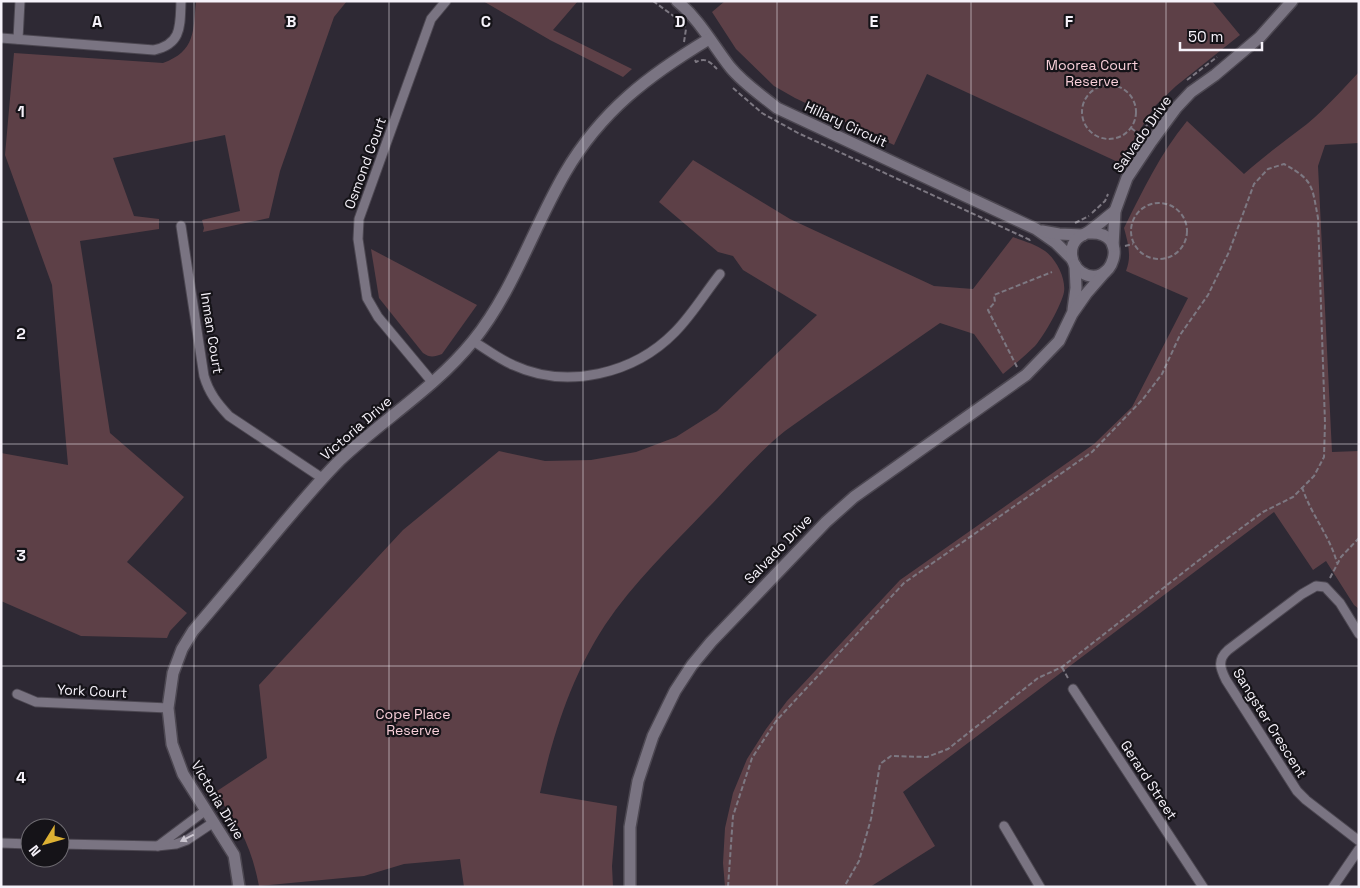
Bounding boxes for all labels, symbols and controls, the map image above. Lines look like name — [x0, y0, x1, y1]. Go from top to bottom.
text: A — [92, 11, 102, 32]
text: B — [286, 11, 296, 32]
text: C — [481, 11, 491, 32]
text: D — [675, 11, 685, 32]
text: E — [870, 11, 879, 32]
text: F — [1065, 11, 1074, 32]
scale bar — [1180, 20, 1262, 52]
text: 50 m — [1188, 27, 1223, 46]
park label: Moorea Court Reserve — [1046, 56, 1138, 90]
street label: Salvado Drive — [1109, 92, 1175, 176]
street label: Hillary Circuit — [802, 97, 890, 151]
text: 1 — [17, 101, 25, 122]
street label: Osmond Court — [340, 115, 390, 211]
street label: Inman Court — [197, 291, 227, 375]
text: 2 — [16, 323, 26, 344]
street label: Victoria Drive — [317, 392, 395, 464]
street label: Salvado Drive — [740, 510, 816, 588]
text: 3 — [16, 545, 26, 566]
street label: Sangster Crescent — [1229, 665, 1311, 781]
street label: York Court — [56, 680, 128, 702]
park label: Cope Place Reserve — [376, 705, 450, 739]
street label: Gerard Street — [1117, 737, 1181, 823]
street label: Victoria Drive — [187, 757, 249, 843]
text: 4 — [16, 767, 26, 788]
north arrow — [20, 818, 70, 868]
one-way arrow — [180, 834, 194, 842]
text: N — [25, 842, 45, 860]

